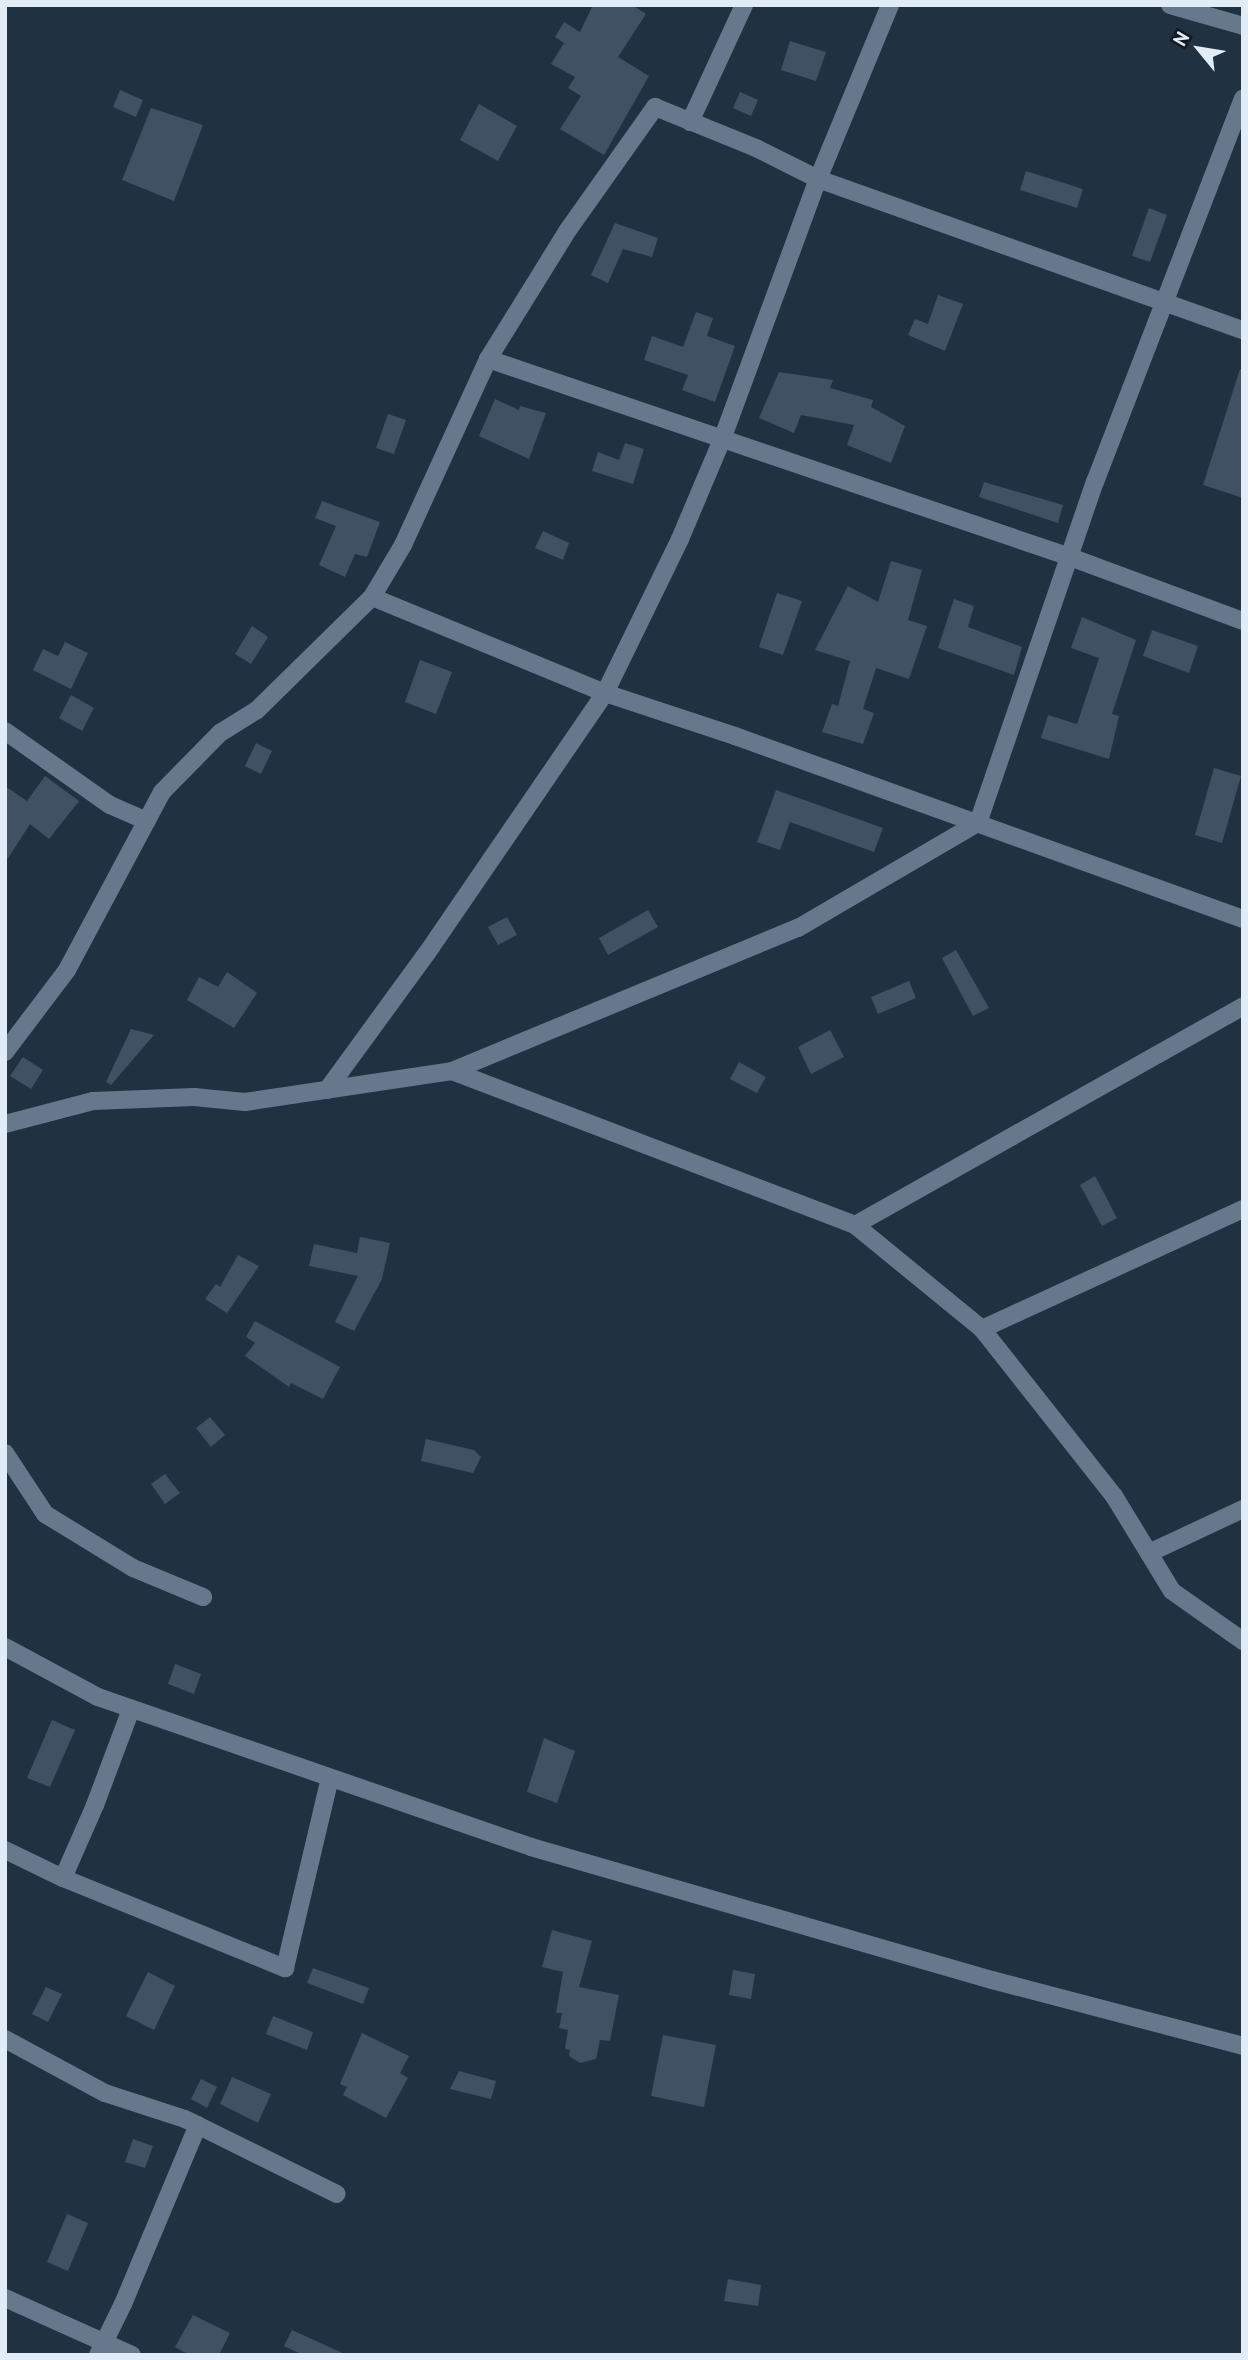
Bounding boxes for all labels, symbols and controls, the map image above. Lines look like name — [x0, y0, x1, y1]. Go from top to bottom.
north arrow — [1164, 14, 1234, 84]
text: N — [1167, 27, 1194, 50]

